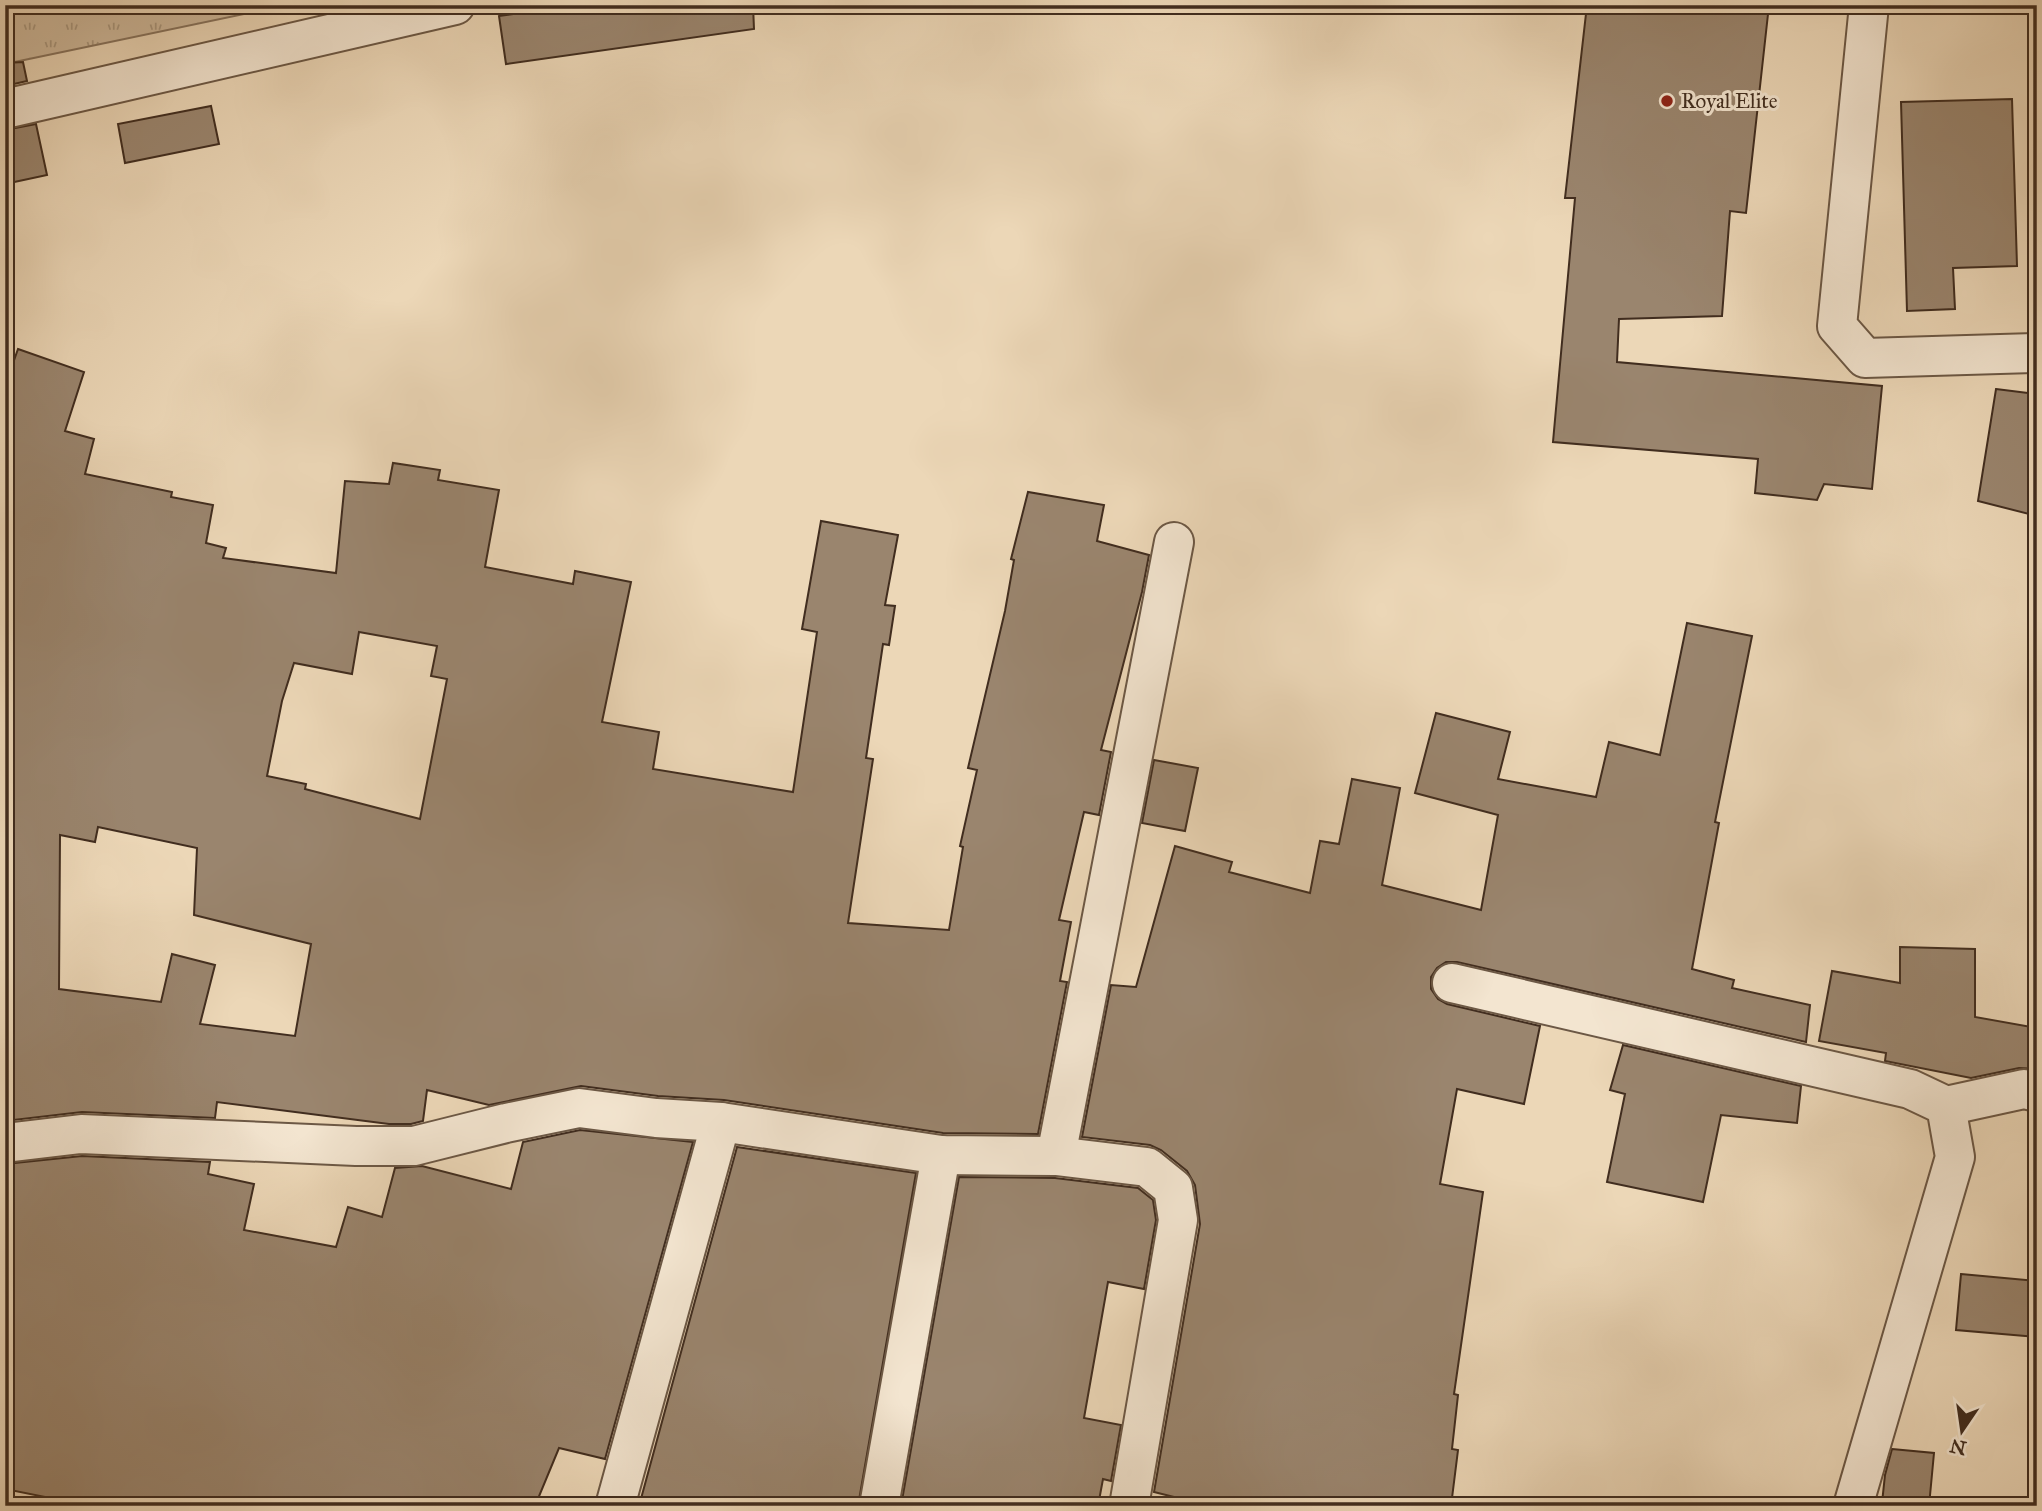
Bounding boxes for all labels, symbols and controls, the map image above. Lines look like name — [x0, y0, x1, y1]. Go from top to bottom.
place label: Royal Elite — [1681, 88, 1778, 114]
marker: Royal Elite — [1659, 93, 1675, 109]
north arrow — [1926, 1396, 1996, 1466]
text: N — [1948, 1434, 1969, 1460]

